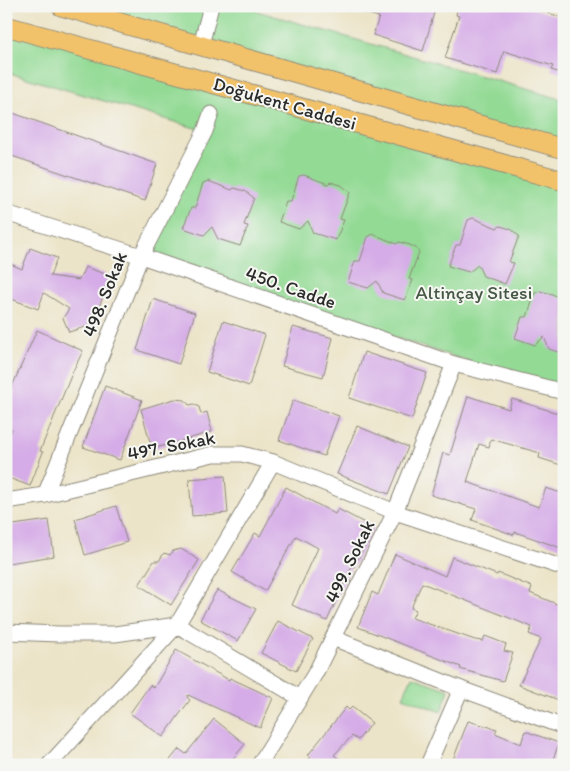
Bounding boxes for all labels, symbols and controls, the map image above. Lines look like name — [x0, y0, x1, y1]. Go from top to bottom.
street label: Doğukent Caddesi — [210, 72, 359, 135]
street label: 498. Sokak — [77, 248, 132, 340]
street label: 450. Cadde — [243, 261, 339, 314]
park label: Altinçay Sitesi — [416, 281, 532, 304]
street label: 497. Sokak — [125, 426, 217, 465]
street label: 499. Sokak — [319, 516, 380, 606]

